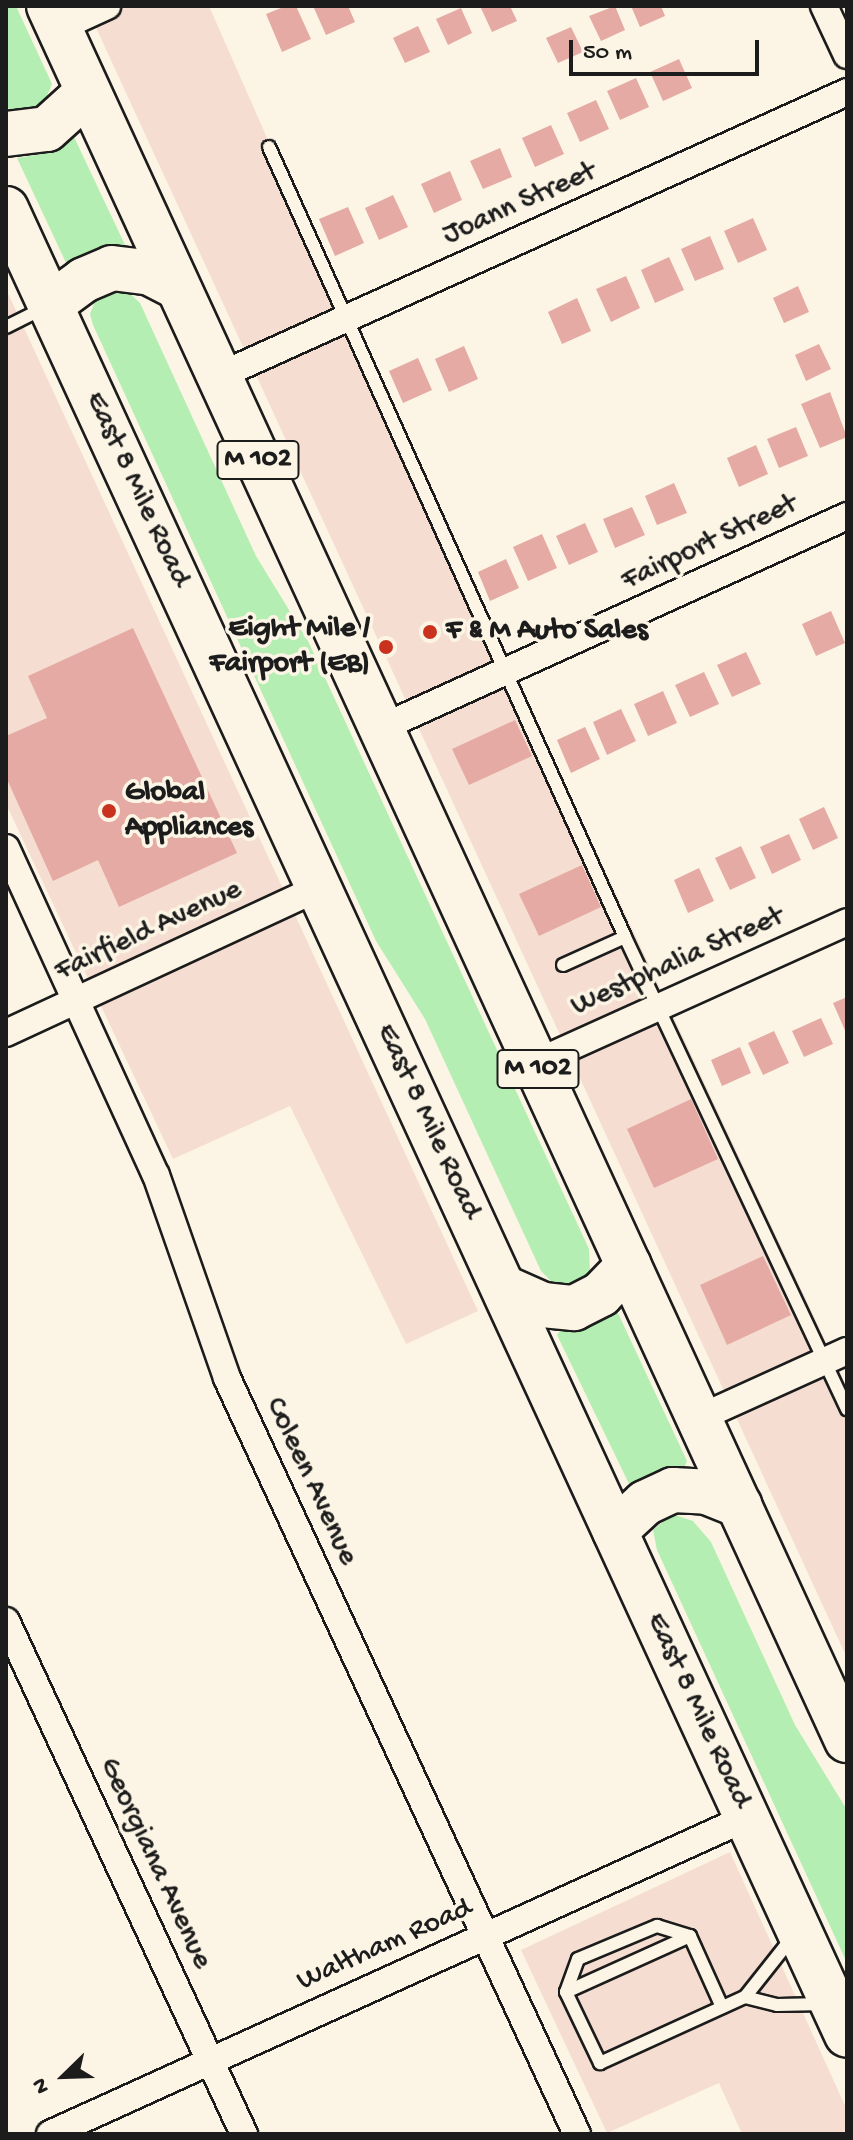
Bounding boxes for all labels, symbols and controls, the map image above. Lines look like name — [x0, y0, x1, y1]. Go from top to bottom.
scale bar — [573, 24, 763, 74]
text: 50 m — [583, 39, 632, 68]
street label: Joann Street — [438, 155, 602, 255]
street label: East 8 Mile Road — [75, 387, 197, 593]
road number: M 102 — [216, 436, 300, 484]
street label: Fairport Street — [617, 488, 803, 600]
place label: Eight Mile / Fairport (EB) — [210, 612, 370, 682]
place label: F & M Auto Sales — [446, 614, 648, 650]
marker: F & M Auto Sales — [421, 623, 439, 641]
marker: Eight Mile / Fairport (EB) — [377, 638, 395, 656]
place label: Global Appliances — [125, 776, 253, 846]
marker: Global Appliances — [100, 802, 118, 820]
street label: Fairfield Avenue — [50, 873, 248, 991]
street label: Westphalia Street — [566, 900, 790, 1026]
street label: East 8 Mile Road — [366, 1019, 488, 1225]
road number: M 102 — [496, 1045, 580, 1093]
street label: Coleen Avenue — [255, 1392, 365, 1572]
street label: East 8 Mile Road — [636, 1608, 758, 1814]
street label: Georgiana Avenue — [89, 1753, 219, 1975]
street label: Waltham Road — [292, 1891, 478, 2001]
north arrow — [24, 2036, 104, 2116]
text: N — [27, 2074, 57, 2097]

